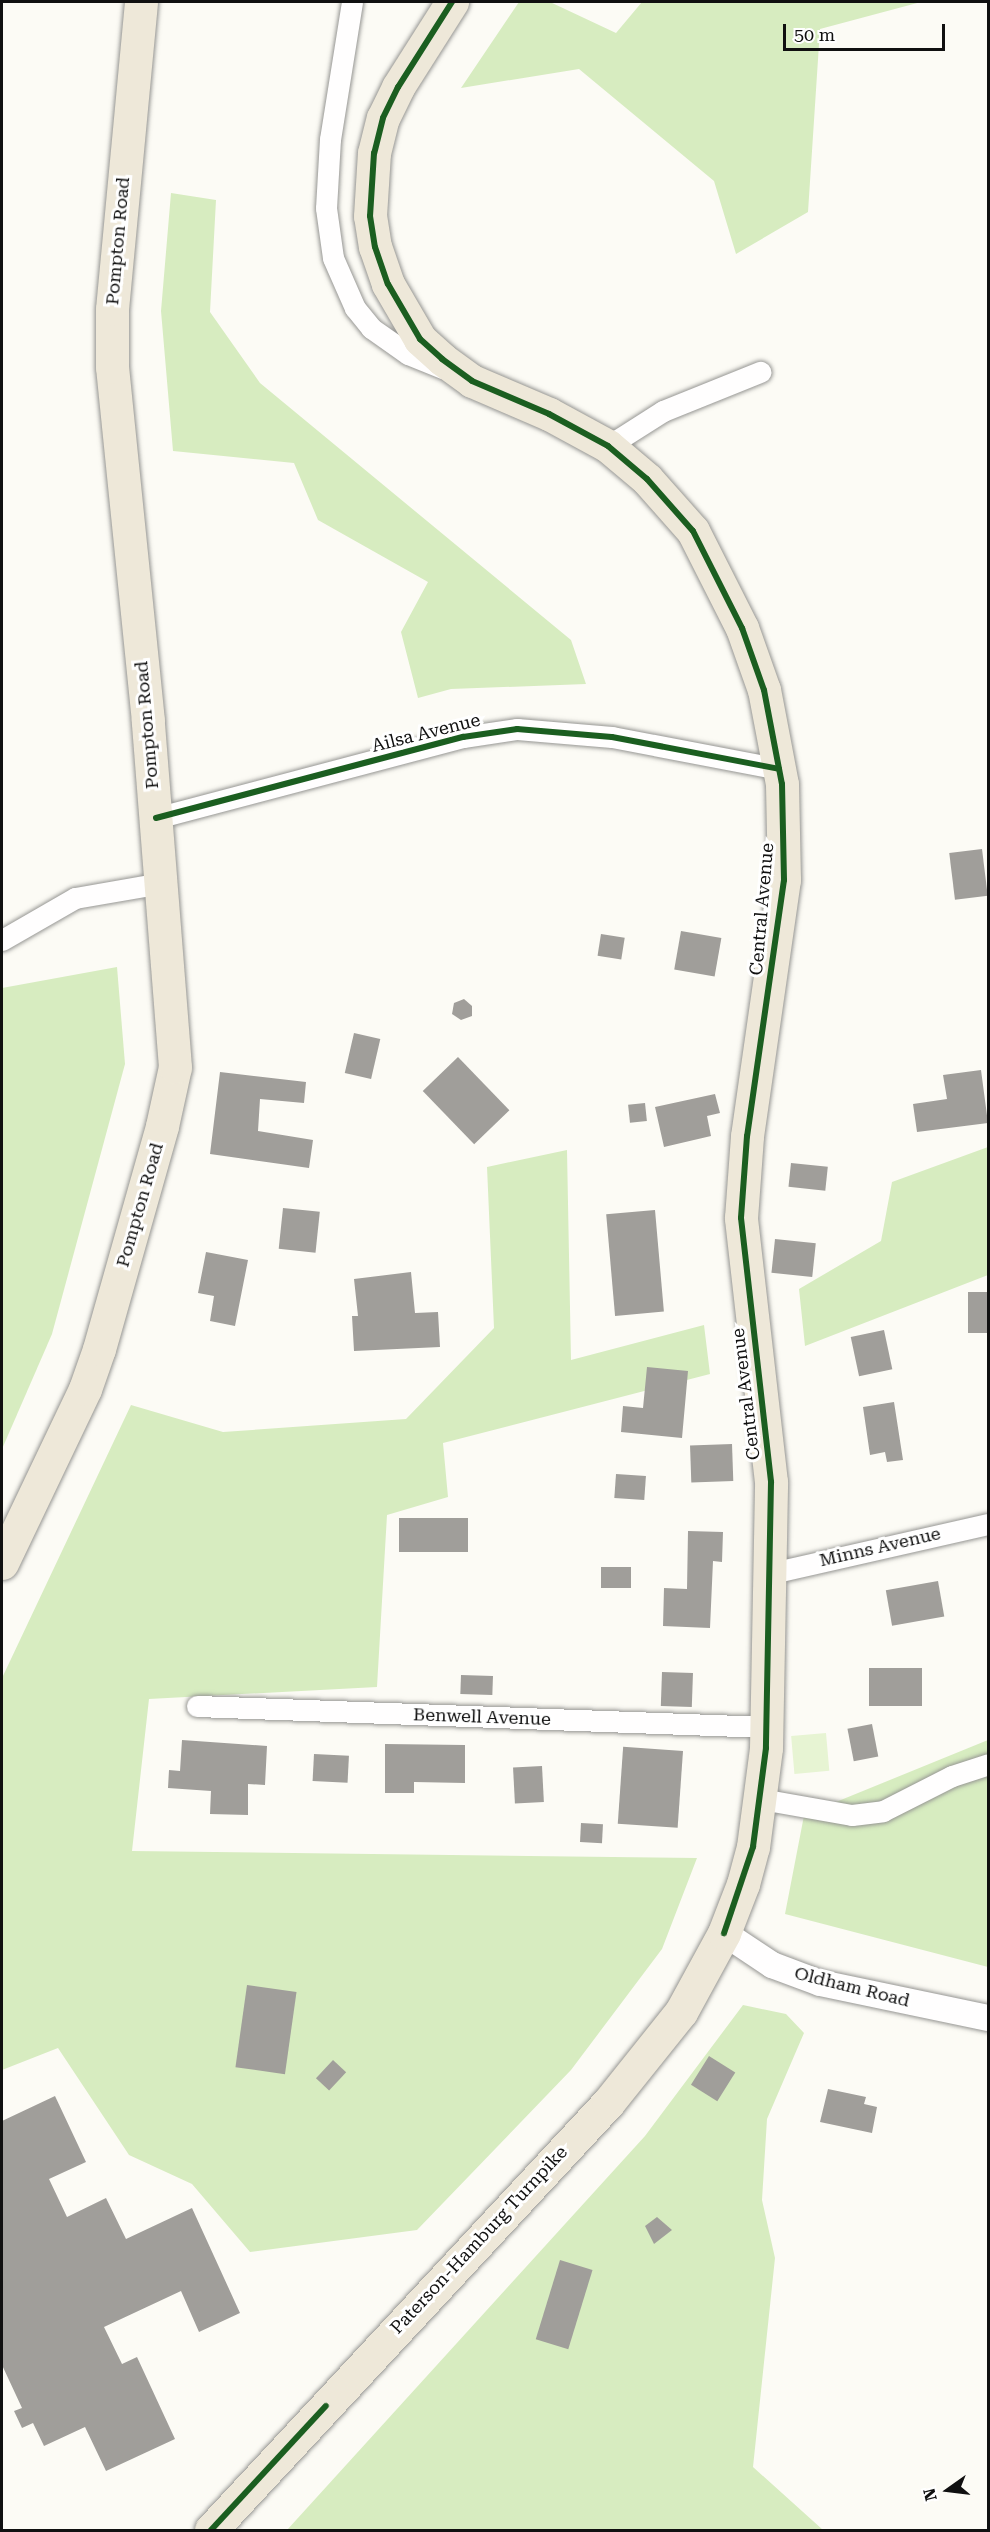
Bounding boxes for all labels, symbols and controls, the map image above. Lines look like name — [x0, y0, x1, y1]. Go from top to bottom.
scale bar — [786, 12, 948, 50]
text: 50 m — [794, 24, 835, 45]
street label: Pompton Road — [102, 176, 134, 306]
street label: Pompton Road — [131, 660, 163, 790]
street label: Ailsa Avenue — [369, 709, 483, 757]
street label: Central Avenue — [745, 842, 779, 976]
street label: Pompton Road — [112, 1140, 168, 1270]
street label: Central Avenue — [727, 1327, 765, 1461]
street label: Minns Avenue — [817, 1523, 943, 1571]
street label: Benwell Avenue — [413, 1704, 551, 1730]
street label: Oldham Road — [792, 1962, 912, 2012]
street label: Paterson-Hamburg Turnpike — [386, 2141, 572, 2339]
north arrow — [918, 2460, 978, 2520]
text: N — [919, 2486, 941, 2503]

